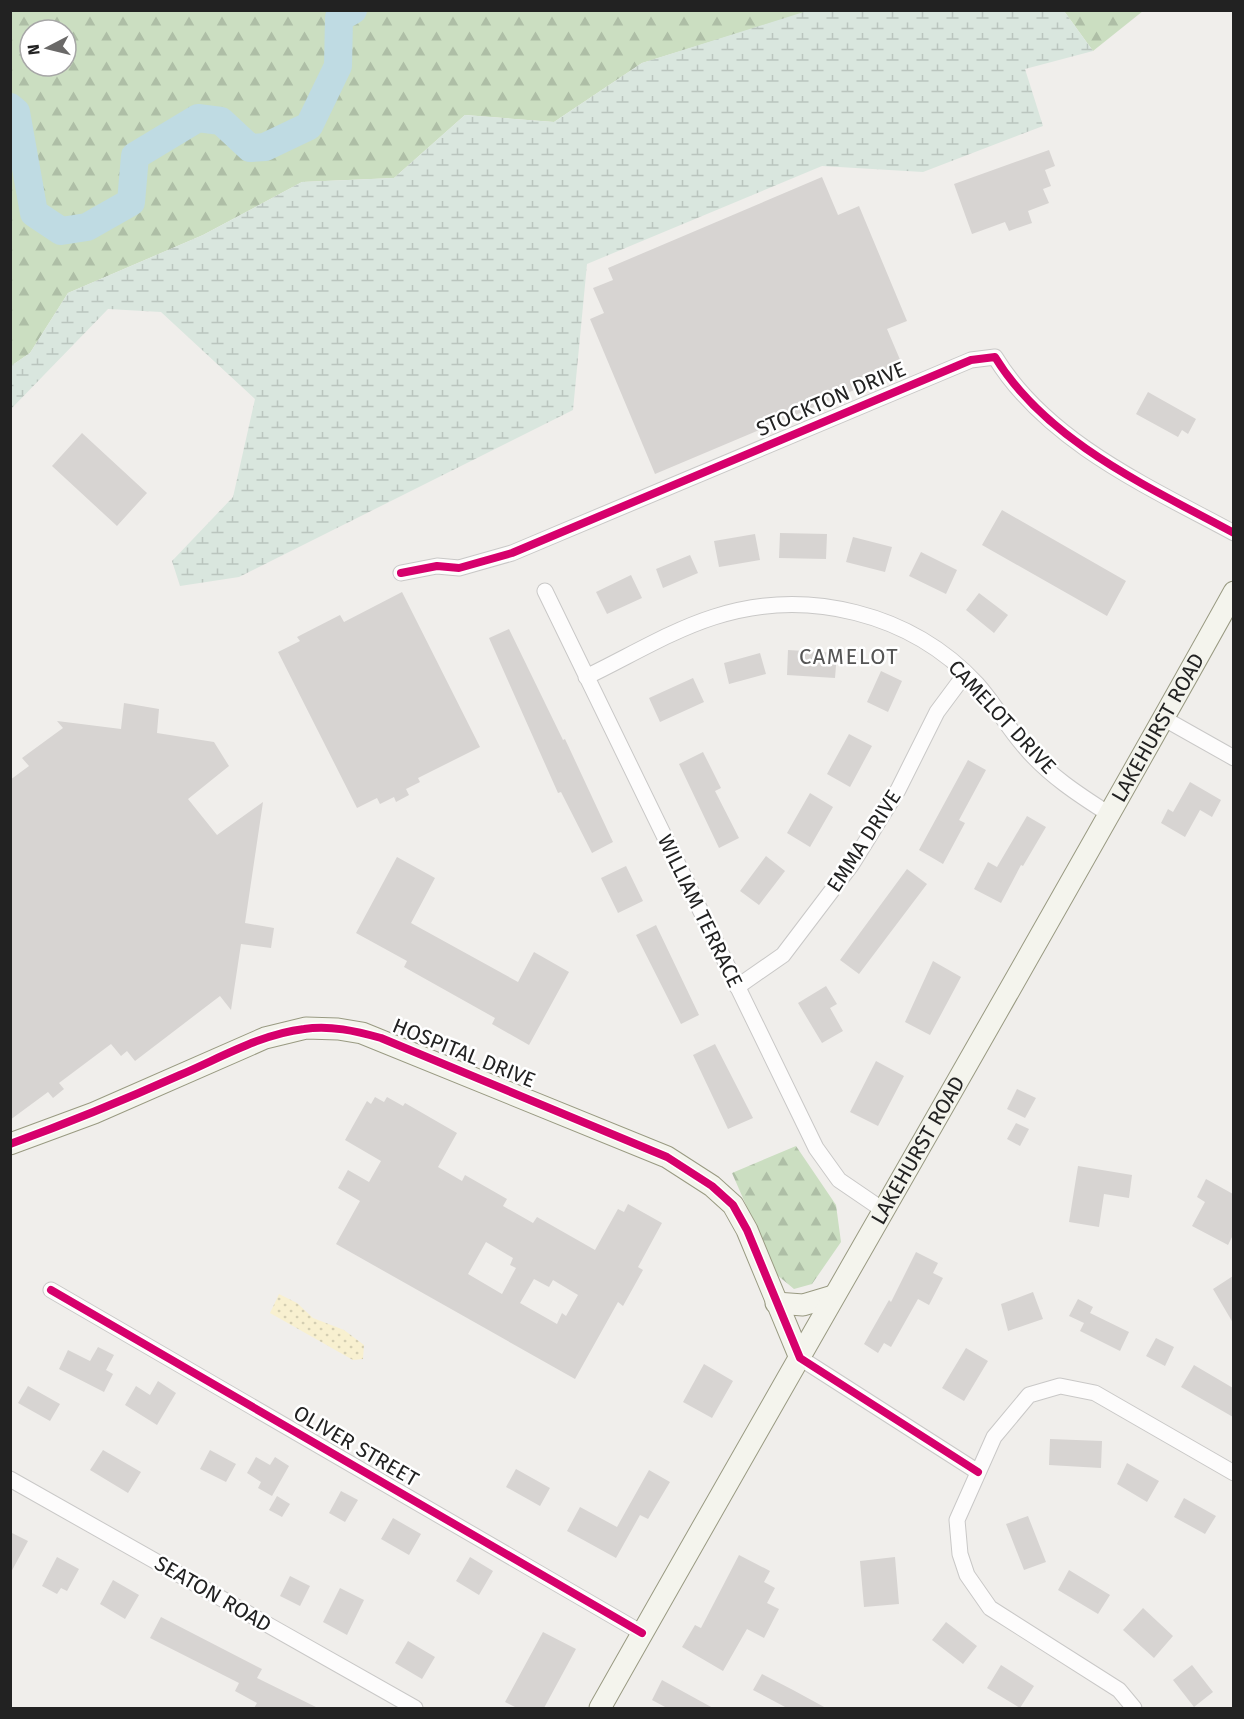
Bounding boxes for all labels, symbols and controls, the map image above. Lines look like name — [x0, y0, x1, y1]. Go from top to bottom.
north arrow — [18, 18, 78, 78]
text: N — [24, 43, 44, 56]
street label: STOCKTON DRIVE — [752, 356, 910, 442]
district label: CAMELOT — [799, 643, 899, 670]
street label: LAKEHURST ROAD — [1106, 649, 1210, 807]
street label: CAMELOT DRIVE — [943, 655, 1061, 779]
street label: EMMA DRIVE — [821, 785, 907, 897]
street label: WILLIAM TERRACE — [652, 830, 748, 992]
street label: HOSPITAL DRIVE — [389, 1013, 539, 1093]
street label: LAKEHURST ROAD — [865, 1071, 971, 1229]
street label: OLIVER STREET — [289, 1400, 423, 1492]
street label: SEATON ROAD — [150, 1550, 276, 1638]

